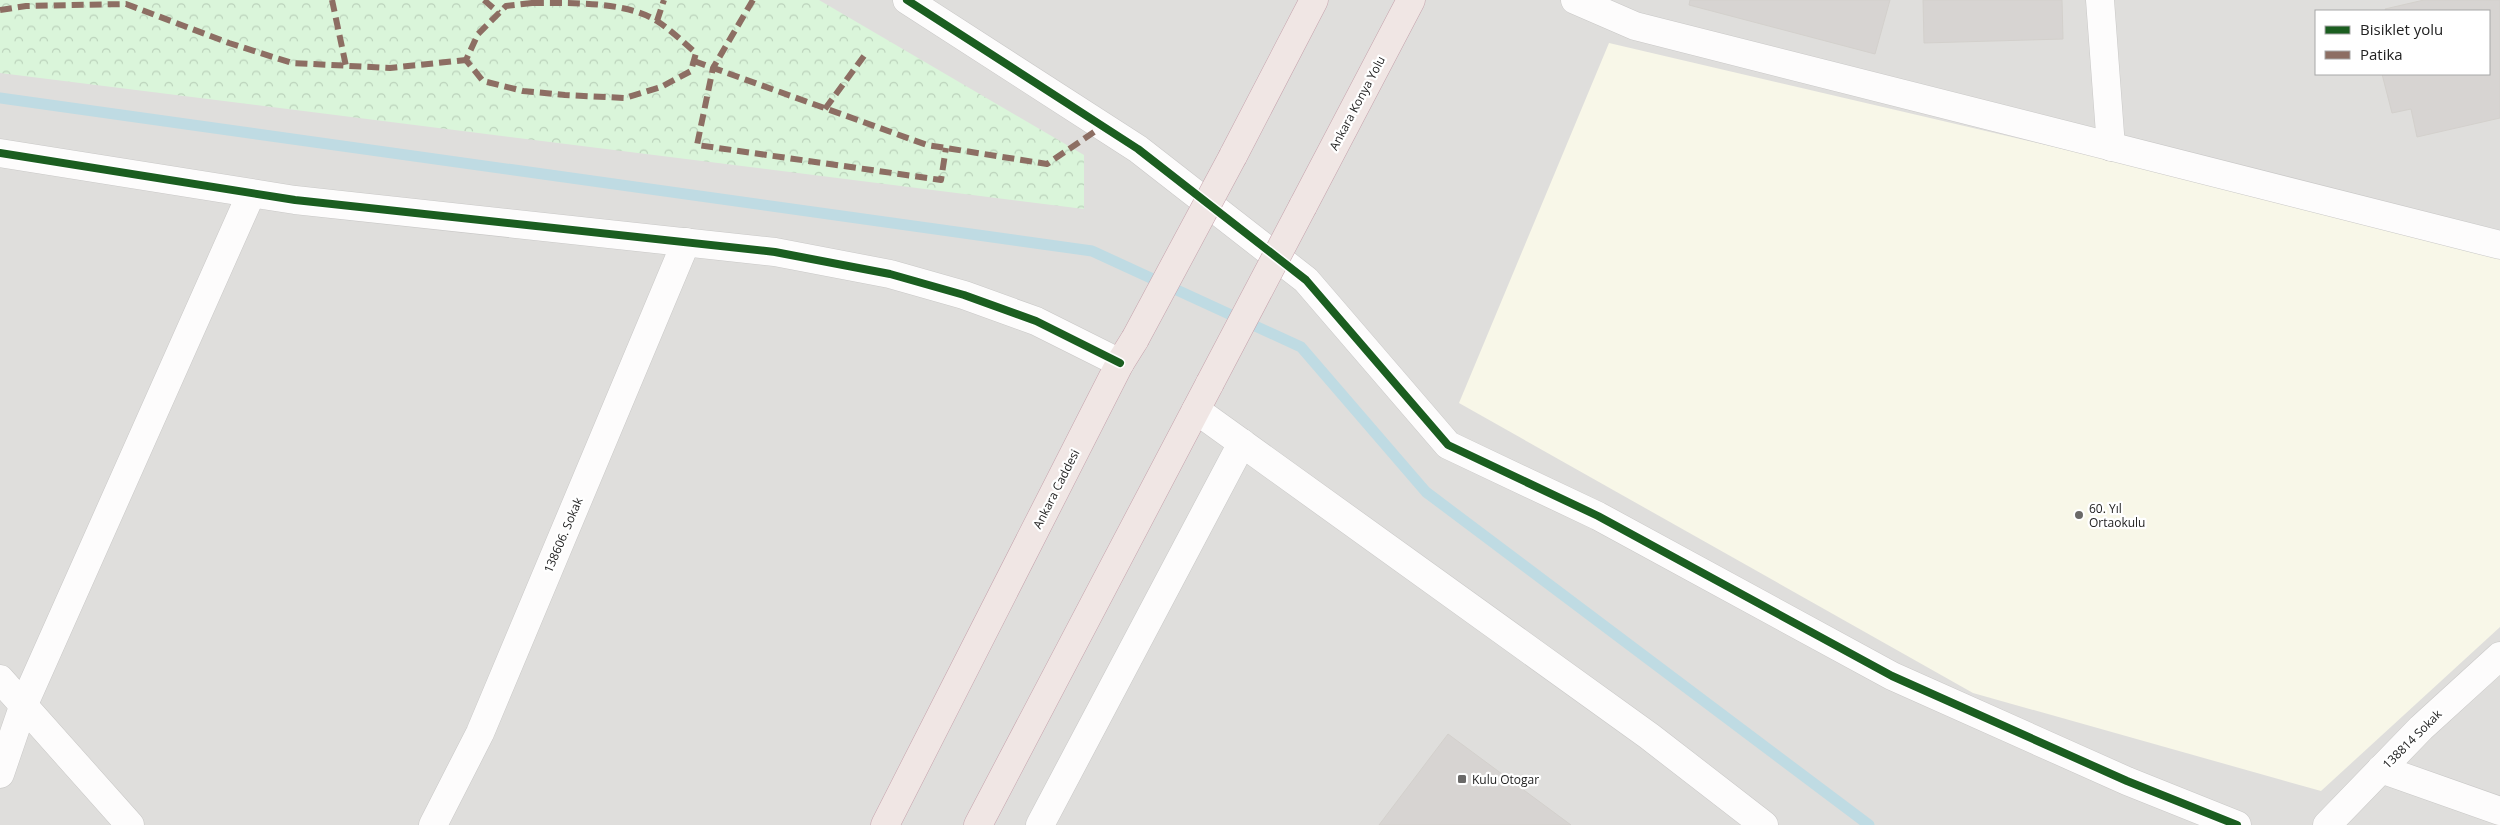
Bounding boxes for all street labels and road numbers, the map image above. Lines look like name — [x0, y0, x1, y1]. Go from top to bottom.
street label: Ankara Konya Yolu — [1325, 53, 1389, 153]
street label: Ankara Caddesi — [1029, 446, 1083, 532]
street label: 138606. Sokak — [539, 494, 587, 575]
street label: 138814 Sokak — [2379, 705, 2446, 772]

